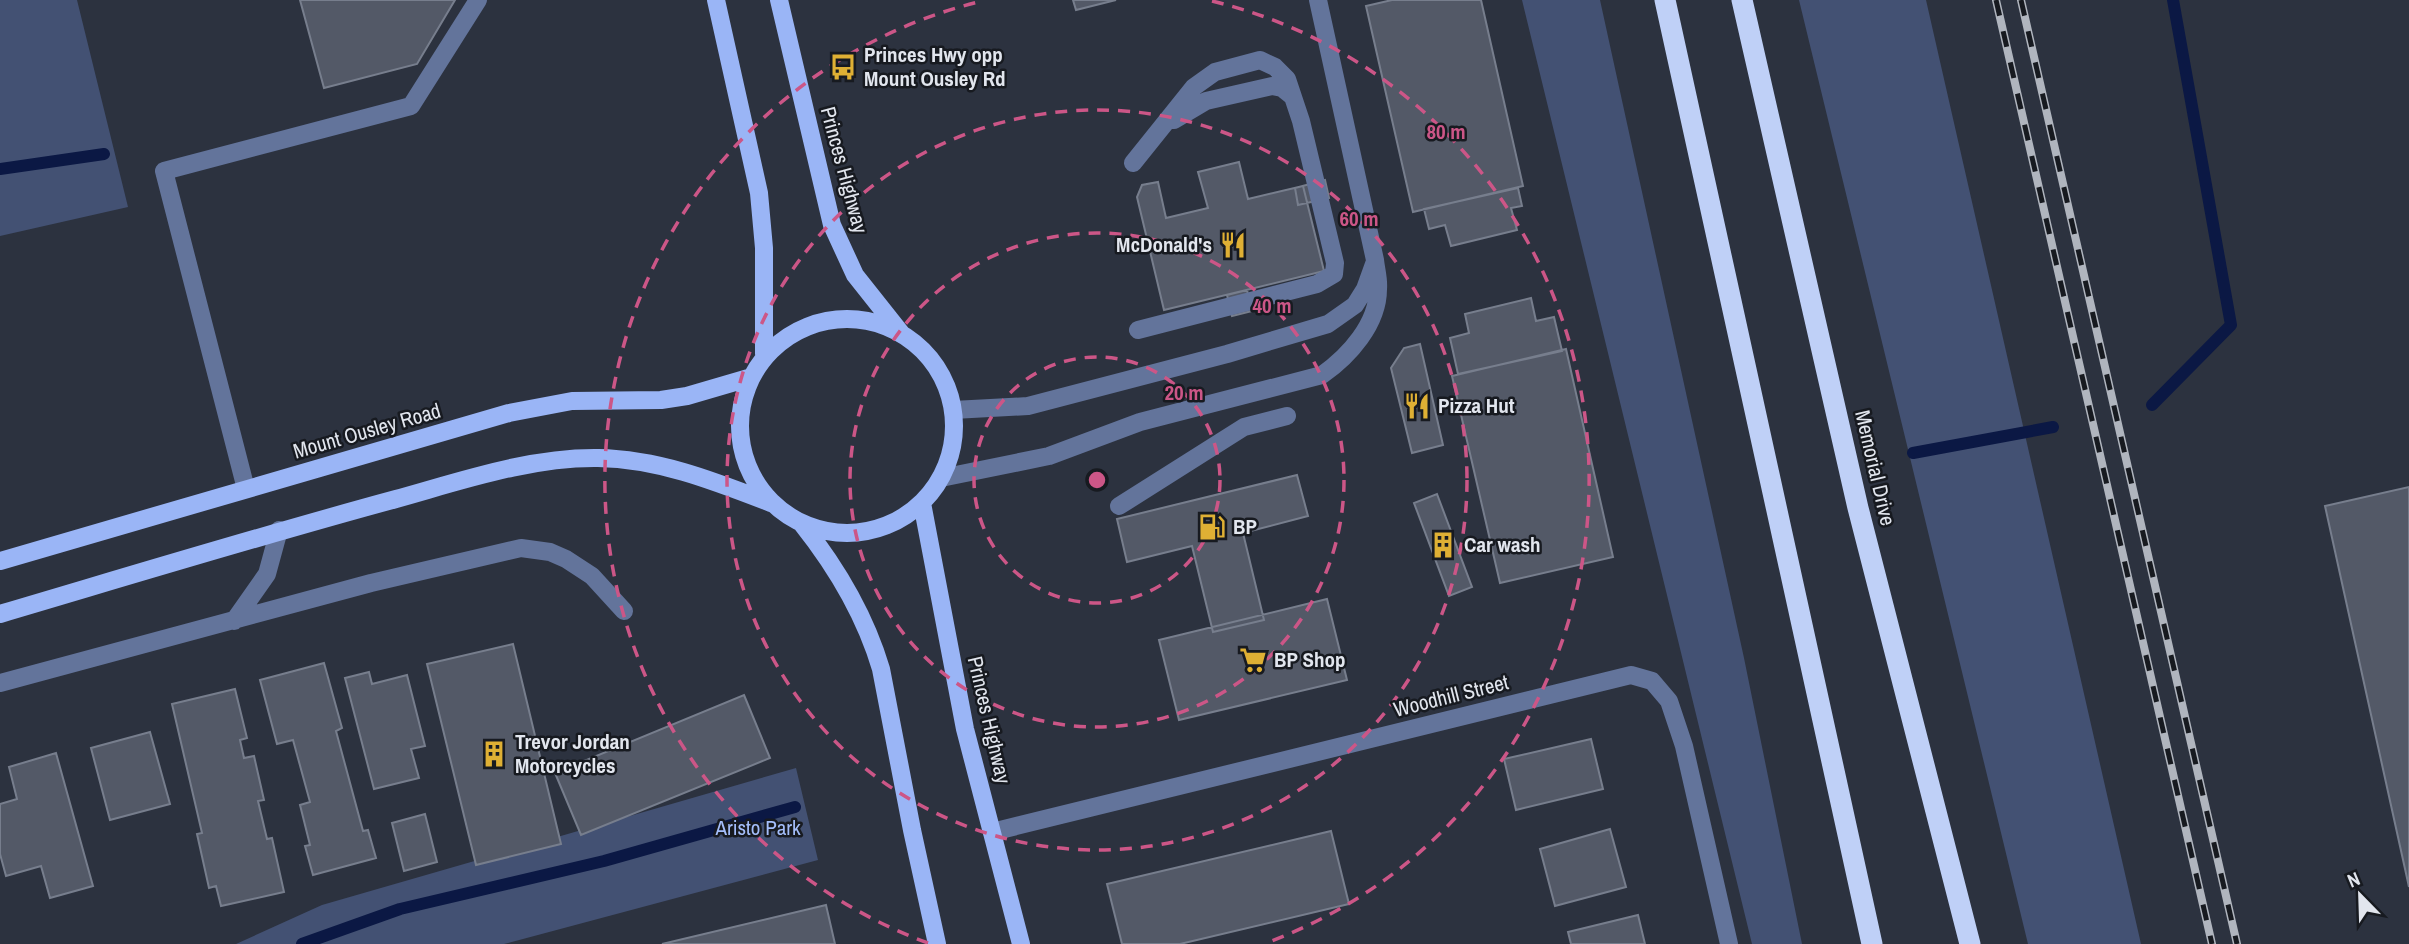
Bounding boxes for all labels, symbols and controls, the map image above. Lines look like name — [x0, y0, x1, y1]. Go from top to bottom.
place label: Princes Hwy opp Mount Ousley Rd — [864, 40, 1006, 93]
bus stop icon: Princes Hwy opp Mount Ousley Rd — [828, 52, 858, 82]
street label: Princes Highway — [814, 103, 875, 237]
text: 80 m — [1426, 117, 1466, 146]
text: 60 m — [1339, 204, 1379, 233]
place label: McDonald's — [1116, 230, 1212, 259]
restaurant icon: McDonald's — [1218, 230, 1248, 260]
text: 40 m — [1252, 291, 1292, 320]
text: 20 m — [1164, 378, 1204, 407]
restaurant icon: Pizza Hut — [1402, 391, 1432, 421]
place label: Pizza Hut — [1438, 391, 1515, 420]
street label: Mount Ousley Road — [290, 396, 444, 465]
street label: Memorial Drive — [1848, 407, 1903, 528]
centre of rings — [1085, 468, 1109, 492]
fuel station icon: BP — [1197, 512, 1227, 542]
place label: BP — [1233, 512, 1257, 541]
building icon: Car wash — [1428, 530, 1458, 560]
place label: Car wash — [1464, 530, 1541, 559]
supermarket icon: BP Shop — [1238, 645, 1268, 675]
place label: BP Shop — [1274, 645, 1345, 674]
street label: Princes Highway — [961, 653, 1018, 787]
street label: Woodhill Street — [1390, 667, 1512, 724]
place label: Trevor Jordan Motorcycles — [515, 727, 630, 780]
building icon: Trevor Jordan Motorcycles — [479, 739, 509, 769]
park label: Aristo Park — [714, 813, 801, 842]
north arrow — [2325, 860, 2395, 930]
text: N — [2343, 865, 2364, 894]

